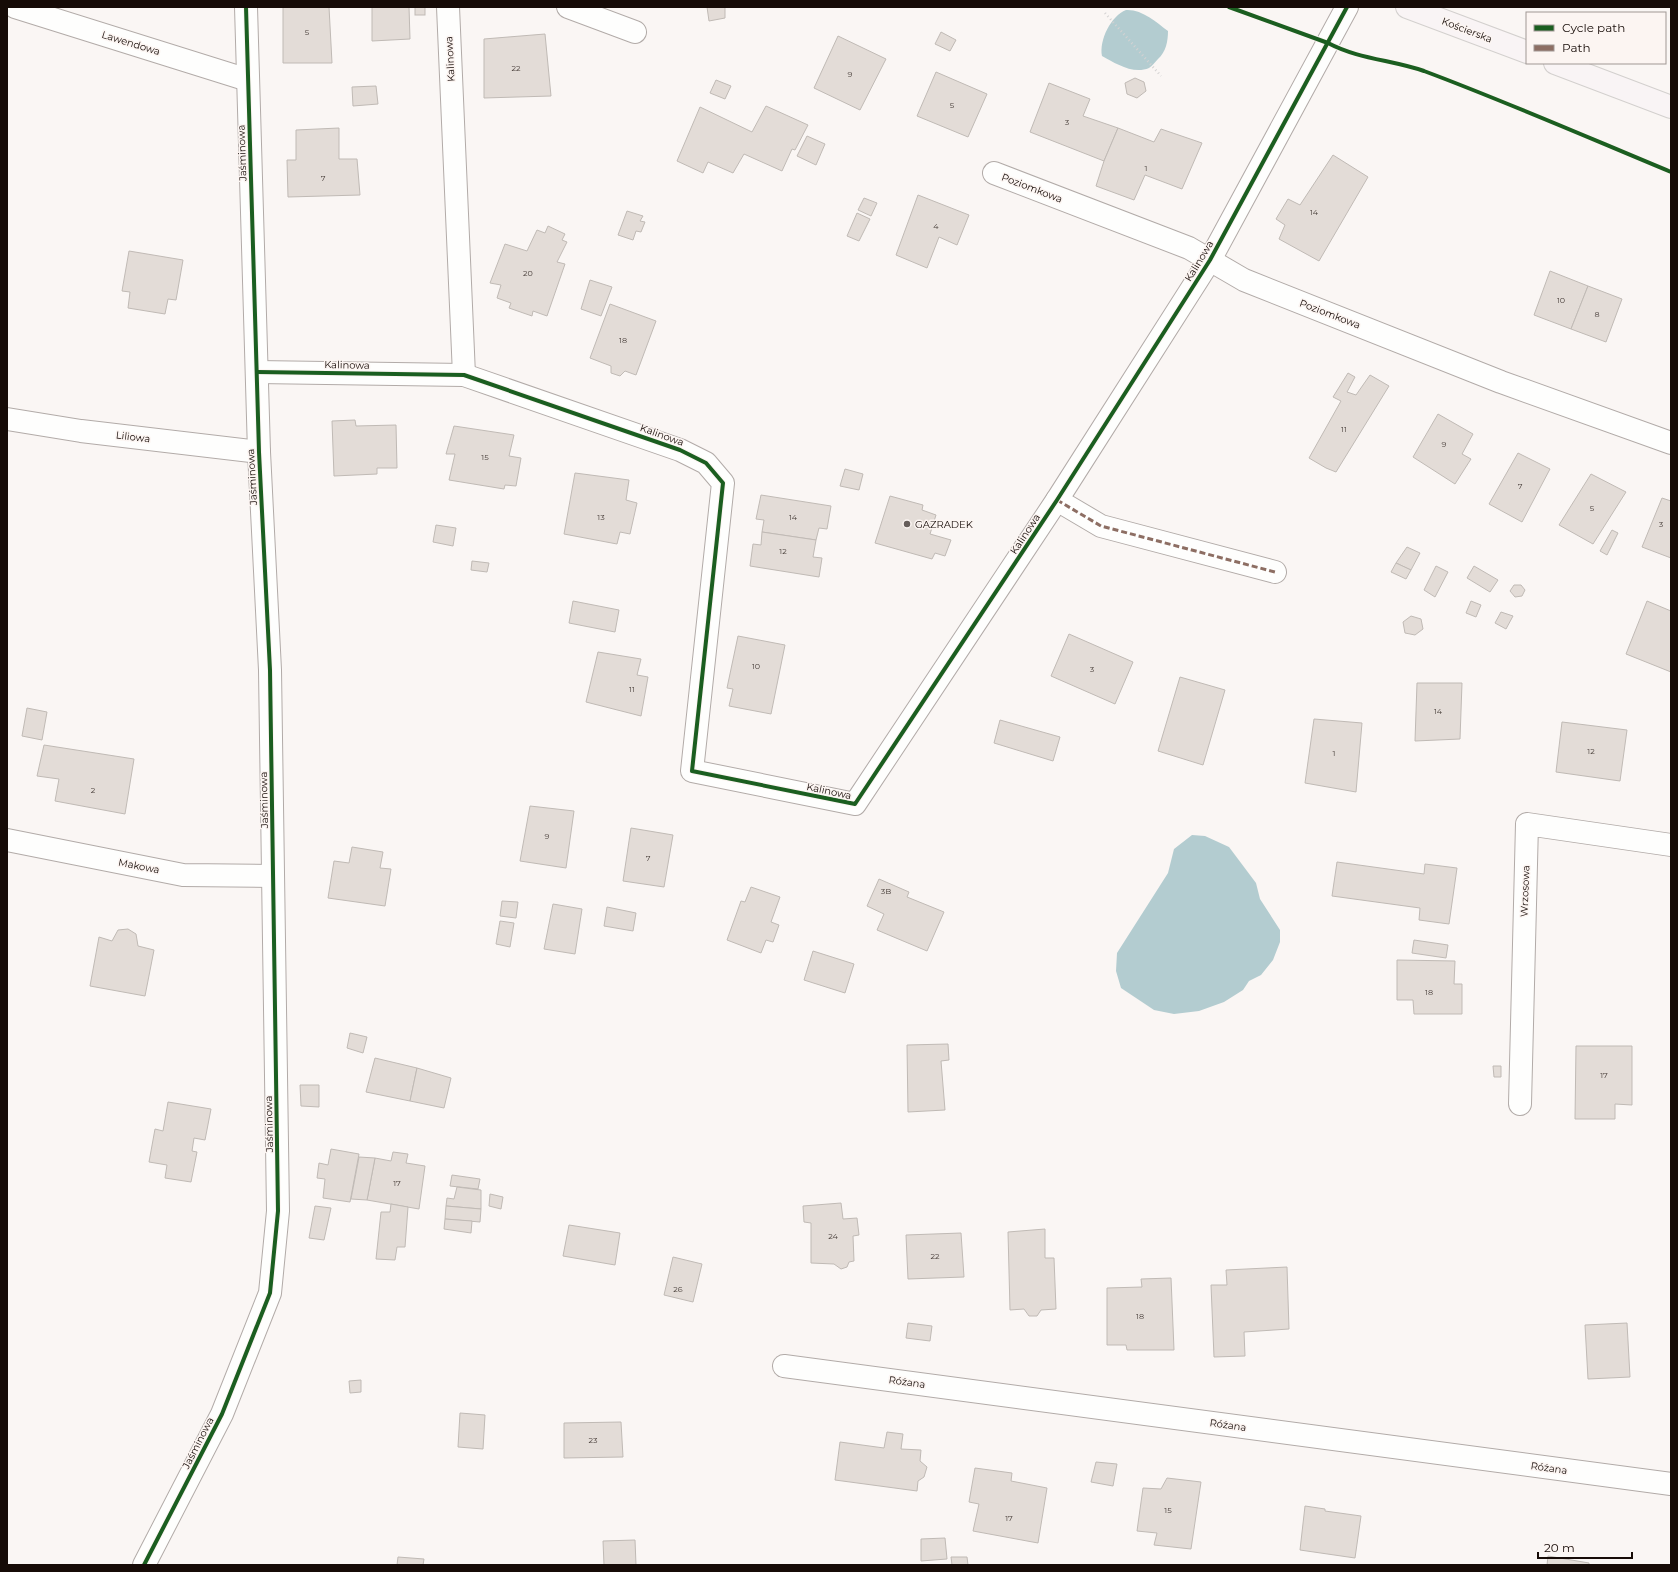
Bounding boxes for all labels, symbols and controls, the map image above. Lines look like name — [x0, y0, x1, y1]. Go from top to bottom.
legend — [1526, 12, 1666, 64]
street label: Kościerska — [1440, 14, 1494, 46]
text: Cycle path — [1562, 20, 1625, 35]
house number: 5 — [305, 27, 310, 37]
street label: Lawendowa — [100, 28, 162, 58]
street label: Kalinowa — [442, 36, 458, 82]
text: Path — [1562, 40, 1591, 55]
house number: 22 — [511, 63, 521, 73]
house number: 9 — [848, 69, 853, 79]
house number: 5 — [950, 100, 955, 110]
house number: 3 — [1065, 117, 1070, 127]
street label: Jaśminowa — [235, 125, 250, 182]
house number: 1 — [1145, 163, 1147, 173]
street label: Poziomkowa — [1000, 170, 1064, 206]
house number: 7 — [321, 173, 326, 183]
house number: 14 — [1310, 207, 1319, 217]
house number: 4 — [933, 221, 939, 231]
street label: Kalinowa — [1182, 238, 1216, 284]
house number: 20 — [523, 268, 533, 278]
house number: 10 — [1557, 295, 1565, 305]
street label: Poziomkowa — [1298, 296, 1362, 332]
house number: 8 — [1594, 309, 1600, 319]
house number: 18 — [619, 335, 627, 345]
street label: Kalinowa — [324, 358, 370, 372]
street label: Kalinowa — [638, 421, 686, 449]
house number: 11 — [1341, 424, 1347, 434]
street label: Liliowa — [115, 428, 151, 446]
house number: 9 — [1442, 439, 1447, 449]
street label: Jaśminowa — [244, 448, 260, 507]
house number: 15 — [481, 452, 489, 462]
house number: 7 — [1518, 481, 1523, 491]
house number: 5 — [1590, 503, 1595, 513]
street label: Kalinowa — [1007, 511, 1043, 557]
house number: 13 — [597, 512, 605, 522]
house number: 14 — [789, 512, 798, 522]
place label: GAZRADEK — [915, 518, 974, 531]
marker: GAZRADEK — [902, 519, 912, 529]
house number: 3 — [1659, 519, 1664, 529]
house number: 12 — [779, 546, 787, 556]
house number: 10 — [752, 661, 760, 671]
house number: 3 — [1090, 664, 1095, 674]
house number: 11 — [629, 684, 635, 694]
house number: 14 — [1434, 706, 1443, 716]
house number: 12 — [1587, 746, 1595, 756]
house number: 1 — [1333, 748, 1335, 758]
street label: Jaśminowa — [257, 772, 271, 829]
street label: Kalinowa — [805, 780, 853, 802]
house number: 2 — [91, 785, 96, 795]
house number: 9 — [545, 831, 550, 841]
house number: 7 — [646, 853, 651, 863]
street label: Makowa — [117, 856, 161, 876]
street label: Wrzosowa — [1518, 865, 1532, 917]
house number: 3B — [881, 886, 891, 896]
house number: 18 — [1425, 987, 1433, 997]
house number: 17 — [1600, 1070, 1608, 1080]
street label: Jaśminowa — [262, 1096, 276, 1153]
house number: 17 — [393, 1178, 401, 1188]
house number: 24 — [828, 1231, 839, 1241]
house number: 22 — [930, 1251, 940, 1261]
house number: 26 — [673, 1284, 683, 1294]
house number: 18 — [1136, 1311, 1144, 1321]
street label: Różana — [888, 1373, 926, 1391]
street label: Jaśminowa — [179, 1415, 217, 1472]
street label: Różana — [1209, 1416, 1247, 1434]
house number: 23 — [588, 1435, 598, 1445]
street label: Różana — [1530, 1459, 1568, 1477]
house number: 15 — [1164, 1505, 1172, 1515]
house number: 17 — [1005, 1513, 1013, 1523]
scale bar — [1538, 1534, 1632, 1560]
text: 20 m — [1544, 1540, 1575, 1555]

